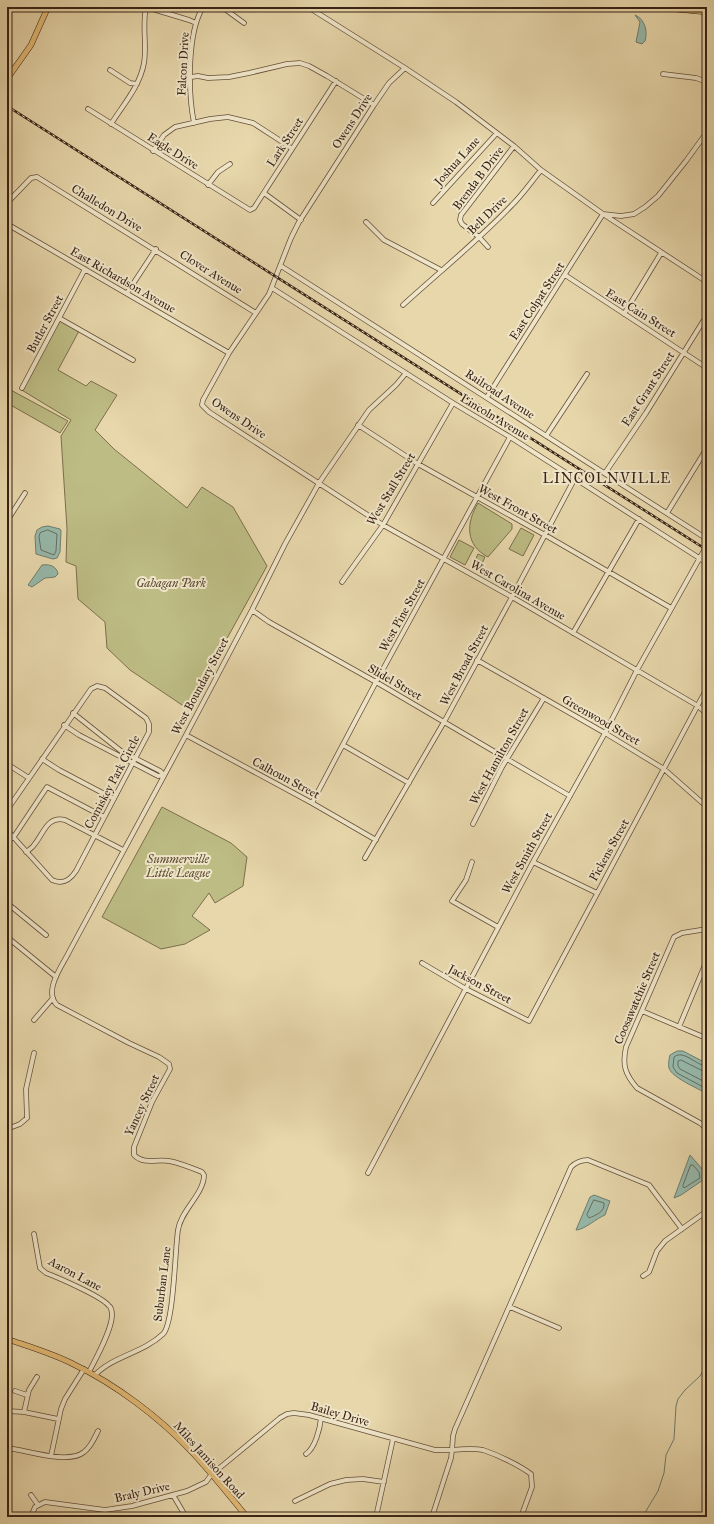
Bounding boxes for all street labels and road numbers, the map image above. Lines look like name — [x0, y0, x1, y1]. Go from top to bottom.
street label: Falcon Drive — [174, 32, 192, 96]
street label: Owens Drive — [329, 91, 375, 151]
street label: Lark Street — [264, 114, 307, 169]
street label: Eagle Drive — [144, 130, 201, 173]
street label: Joshua Lane — [430, 134, 483, 191]
street label: Brenda B Drive — [450, 144, 506, 212]
street label: Challedon Drive — [69, 181, 145, 235]
street label: Bell Drive — [464, 193, 510, 237]
street label: East Richardson Avenue — [68, 244, 178, 316]
street label: Clover Avenue — [177, 247, 245, 297]
street label: East Colpat Street — [507, 259, 568, 343]
street label: East Cain Street — [603, 286, 679, 341]
street label: Butler Street — [24, 292, 66, 355]
street label: East Grant Street — [619, 348, 678, 429]
street label: Railroad Avenue — [462, 366, 538, 422]
street label: Lincoln Avenue — [458, 391, 532, 443]
street label: Owens Drive — [209, 395, 269, 441]
street label: West Stall Street — [364, 450, 419, 528]
street label: West Front Street — [476, 481, 561, 537]
street label: West Carolina Avenue — [468, 557, 568, 623]
street label: West Pine Street — [376, 575, 428, 654]
street label: West Broad Street — [437, 622, 491, 708]
street label: West Boundary Street — [169, 635, 232, 737]
street label: Slidel Street — [365, 661, 425, 703]
street label: Greenwood Street — [559, 692, 643, 748]
street label: West Hamilton Street — [467, 705, 532, 807]
street label: Comiskey Park Circle — [81, 733, 143, 831]
street label: Calhoun Street — [250, 754, 323, 802]
street label: West Smith Street — [499, 809, 555, 896]
street label: Pickens Street — [586, 816, 632, 884]
street label: Coosawatchie Street — [611, 949, 663, 1046]
street label: Jackson Street — [444, 961, 515, 1008]
street label: Yancey Street — [122, 1071, 163, 1138]
street label: Suburban Lane — [150, 1246, 174, 1322]
street label: Aaron Lane — [45, 1254, 104, 1294]
street label: Bailey Drive — [309, 1399, 371, 1429]
street label: Miles Jamison Road — [170, 1419, 247, 1502]
street label: Braly Drive — [113, 1479, 171, 1505]

